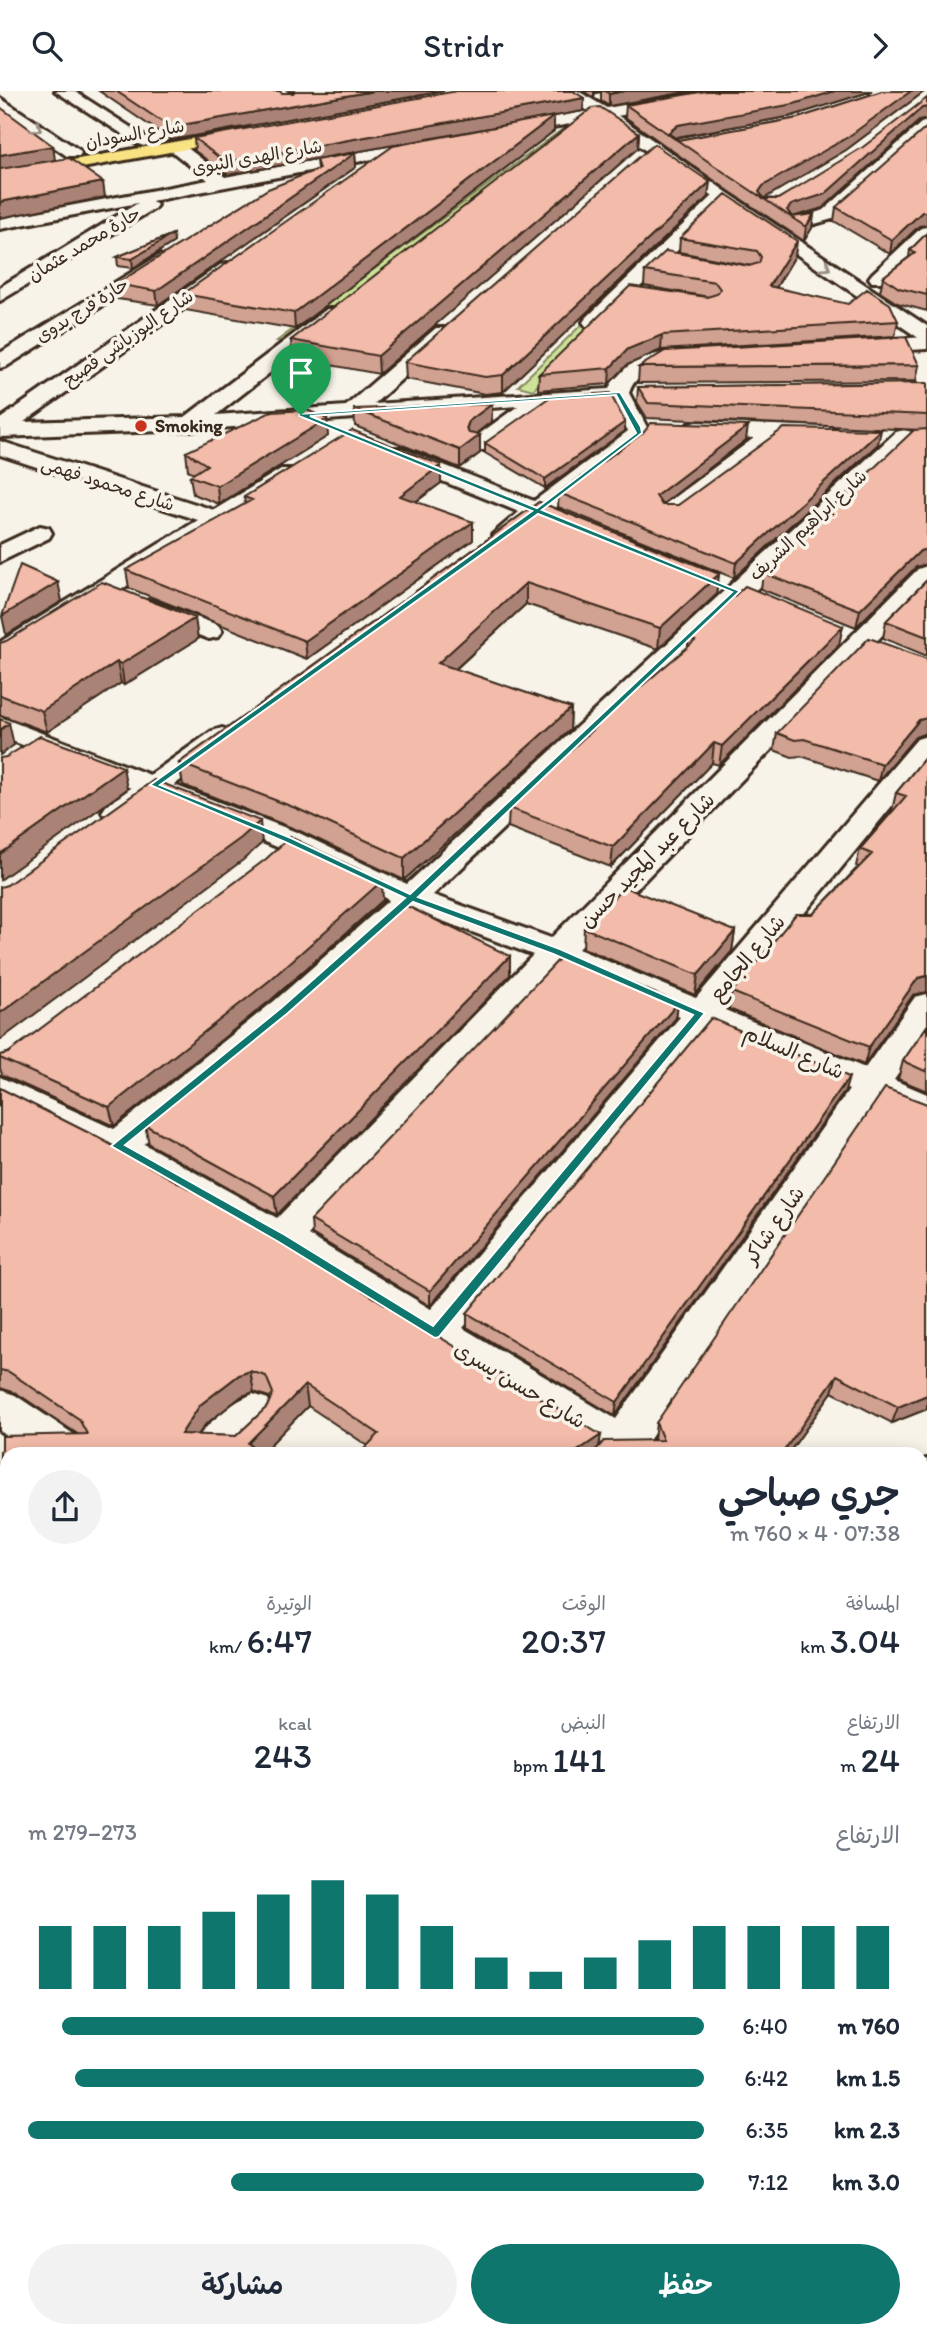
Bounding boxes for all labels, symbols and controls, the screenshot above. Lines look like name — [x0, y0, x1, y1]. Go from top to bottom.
icon: search — [28, 27, 66, 65]
text: Stridr — [423, 27, 504, 65]
icon: forward — [861, 27, 899, 65]
street label: شارع السودان — [84, 114, 186, 154]
one-way arrow — [29, 120, 42, 132]
street label: شارع الهدى النبوى — [190, 135, 324, 180]
street label: حارة محمد عثمان — [24, 202, 144, 286]
one-way arrow — [818, 259, 831, 271]
street label: حارة فرج بدوى — [31, 273, 133, 348]
street label: شارع اليوزباشى فصيح — [59, 285, 198, 392]
pin — [271, 343, 331, 415]
icon: arrive — [282, 354, 320, 392]
place label: Smoking — [155, 415, 223, 437]
marker: Smoking — [133, 418, 149, 434]
street label: شارع محمود فهمى — [38, 452, 177, 517]
street label: شارع ابراهيم الشريف — [745, 465, 874, 587]
street label: شارع عبد المجيد حسن — [574, 787, 722, 935]
street label: شارع الجامع — [703, 909, 792, 1008]
street label: شارع السلام — [739, 1019, 848, 1088]
street label: شارع شاكر — [737, 1181, 812, 1272]
street label: شارع حسن يسرى — [449, 1336, 590, 1436]
button: share — [28, 1470, 102, 1544]
text: جري صباحي — [718, 1470, 900, 1516]
text: 07:38 · 4 × 760 m — [730, 1519, 900, 1547]
text: الوتيرة — [266, 1592, 312, 1615]
text: الوقت — [562, 1592, 606, 1615]
text: المسافة — [846, 1592, 900, 1615]
text: 6:47 — [247, 1620, 312, 1662]
text: 20:37 — [521, 1620, 606, 1662]
text: 3.04 — [830, 1620, 900, 1662]
text: /km — [209, 1635, 247, 1658]
text: km — [800, 1635, 830, 1658]
text: النبض — [561, 1711, 606, 1734]
text: الارتفاع — [847, 1711, 900, 1734]
text: kcal — [278, 1712, 312, 1735]
text: 243 — [253, 1735, 312, 1777]
text: 141 — [552, 1739, 606, 1781]
text: 24 — [861, 1739, 900, 1781]
text: bpm — [513, 1754, 552, 1777]
text: m — [840, 1754, 861, 1777]
text: 273–279 m — [28, 1818, 137, 1846]
text: الارتفاع — [836, 1821, 900, 1849]
text: 6:40 — [742, 2012, 788, 2040]
text: 760 m — [838, 2012, 900, 2040]
text: 6:42 — [744, 2064, 788, 2092]
text: 1.5 km — [836, 2064, 900, 2092]
text: 6:35 — [746, 2116, 788, 2144]
text: 2.3 km — [834, 2116, 900, 2144]
text: 7:12 — [748, 2168, 788, 2196]
text: 3.0 km — [832, 2168, 900, 2196]
button: مشاركة — [28, 2244, 457, 2324]
button: حفظ — [471, 2244, 900, 2324]

